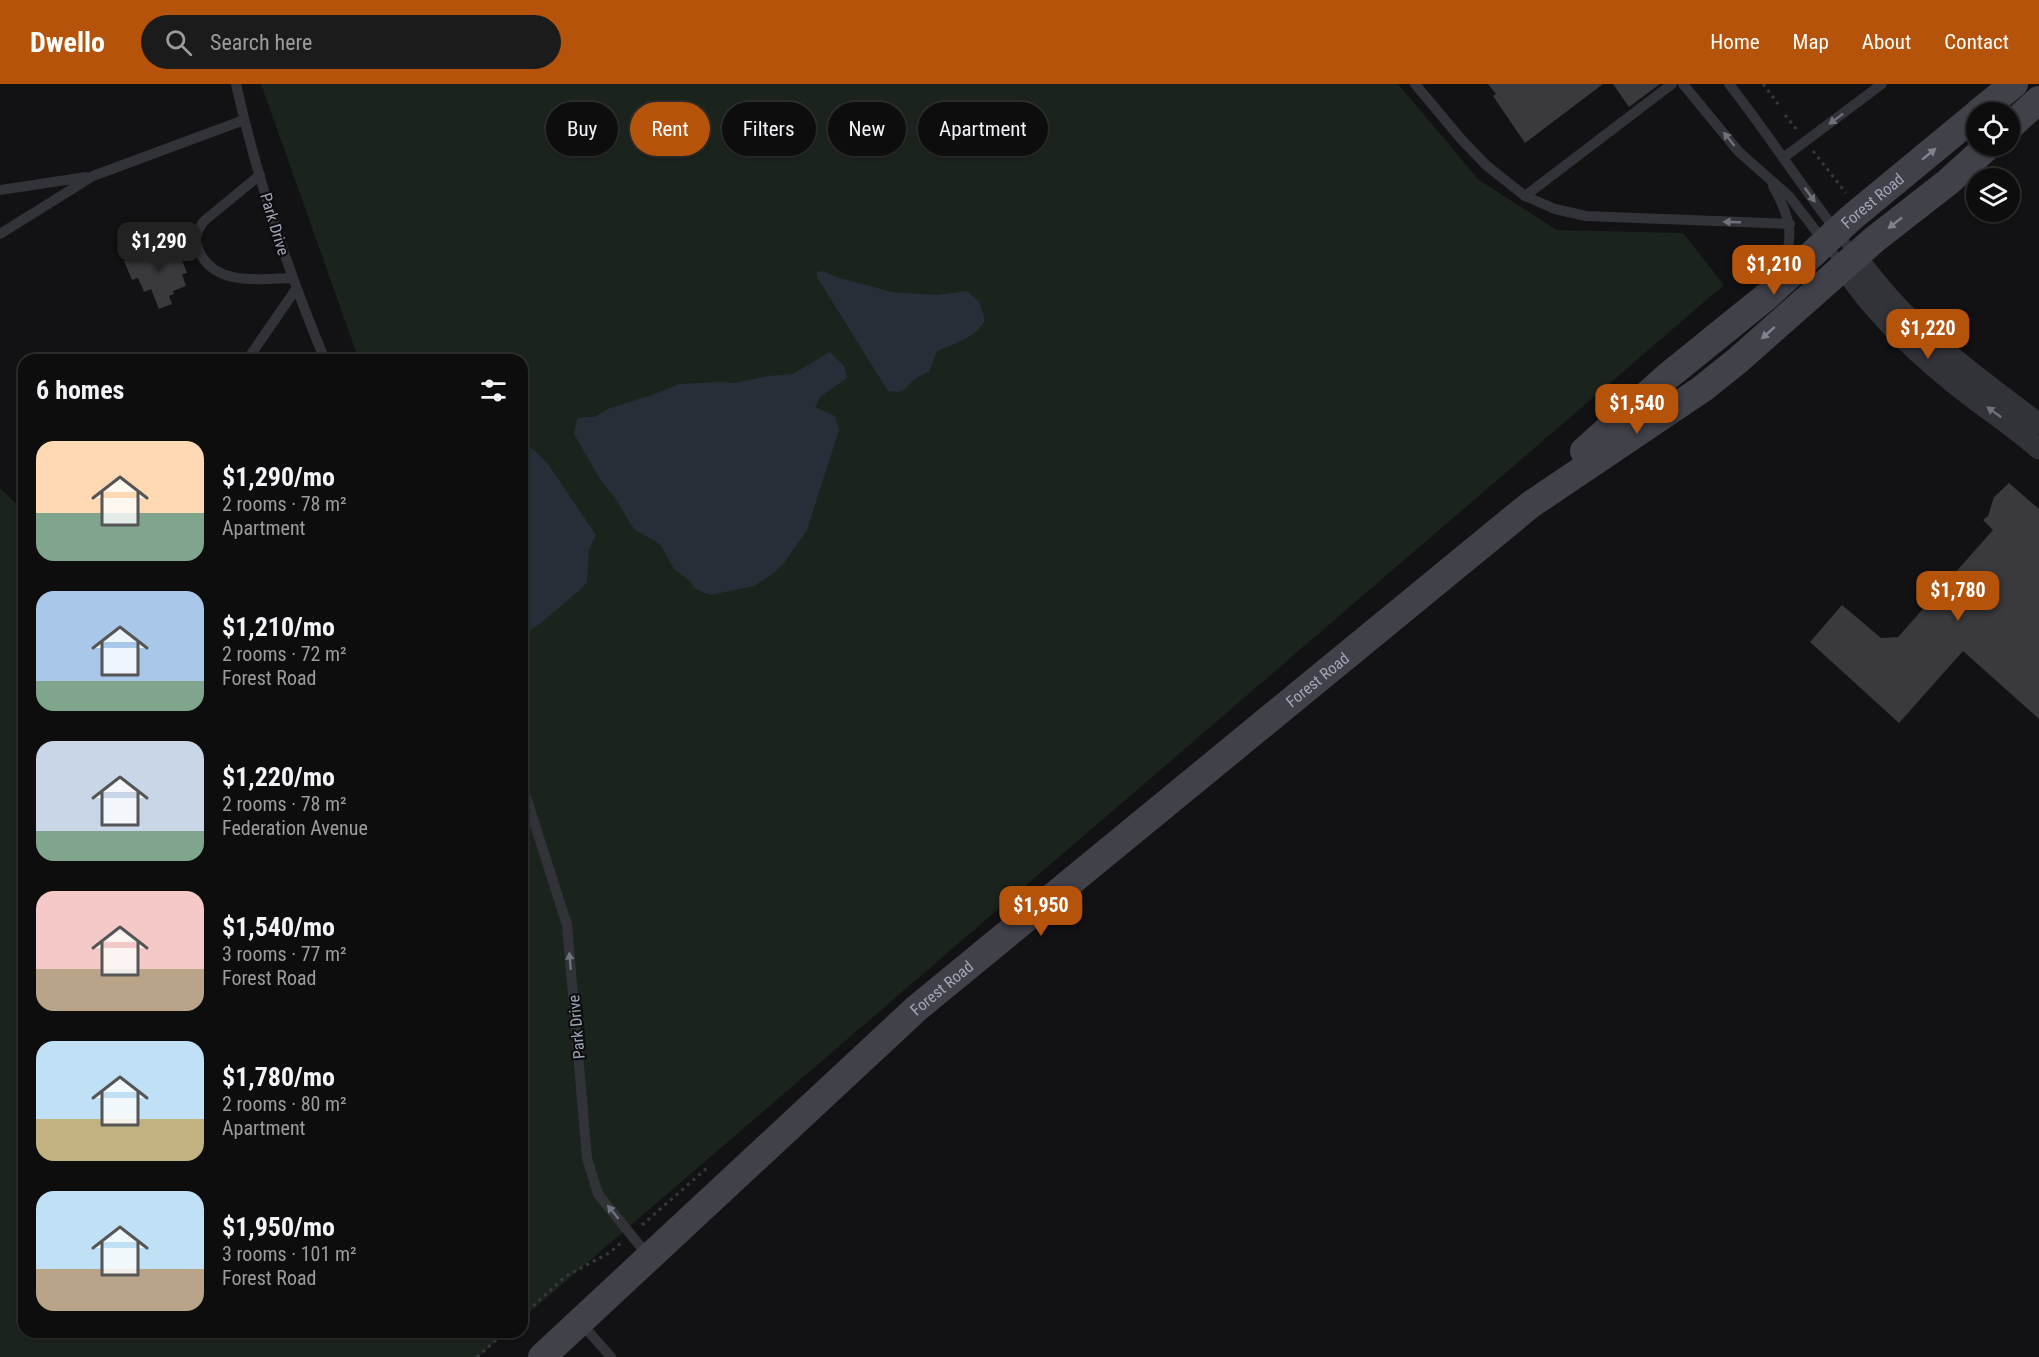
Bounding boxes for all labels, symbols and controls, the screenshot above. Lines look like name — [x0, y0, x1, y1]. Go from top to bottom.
search box — [141, 15, 561, 69]
text: Dwello — [30, 26, 105, 59]
icon: search — [162, 26, 195, 59]
text: Search here — [210, 30, 312, 55]
text: Home — [1710, 30, 1760, 54]
text: Map — [1793, 30, 1829, 54]
text: About — [1862, 30, 1911, 54]
text: Contact — [1944, 30, 2009, 54]
chip: Buy — [546, 102, 618, 156]
chip: Rent — [630, 102, 710, 156]
chip: Filters — [722, 102, 816, 156]
chip: New — [828, 102, 906, 156]
chip: Apartment — [918, 102, 1048, 156]
map controls — [1966, 102, 2020, 222]
button: locate — [1966, 102, 2020, 156]
one-way arrow — [1828, 113, 1843, 125]
one-way arrow — [1722, 131, 1735, 147]
one-way arrow — [1921, 147, 1937, 160]
button: layers — [1966, 168, 2020, 222]
street label: Forest Road — [1837, 169, 1908, 232]
one-way arrow — [1804, 186, 1816, 202]
street label: Park Drive — [256, 191, 293, 258]
one-way arrow — [1722, 217, 1741, 227]
one-way arrow — [1887, 217, 1903, 230]
pin: $1,290 — [110, 222, 208, 273]
text: $1,290 — [131, 229, 187, 253]
pin: $1,210 — [1725, 245, 1823, 296]
text: $1,210 — [1746, 252, 1802, 276]
pin: $1,220 — [1879, 309, 1977, 360]
text: $1,220 — [1900, 316, 1956, 340]
one-way arrow — [1761, 326, 1776, 339]
icon: filters — [477, 374, 510, 407]
text: 6 homes — [36, 375, 124, 405]
pin: $1,540 — [1588, 384, 1686, 435]
text: $1,540 — [1609, 391, 1665, 415]
one-way arrow — [1986, 406, 2002, 418]
text: $1,290/mo — [222, 462, 335, 492]
icon: home — [84, 465, 156, 537]
text: 2 rooms · 78 m² — [222, 492, 347, 516]
text: Apartment — [222, 516, 306, 540]
pin: $1,780 — [1909, 571, 2007, 622]
text: $1,780 — [1930, 578, 1986, 602]
text: $1,210/mo — [222, 612, 335, 642]
icon: home — [84, 615, 156, 687]
text: 2 rooms · 72 m² — [222, 642, 347, 666]
street label: Forest Road — [1282, 649, 1353, 711]
text: Forest Road — [222, 666, 317, 690]
text: $1,220/mo — [222, 762, 335, 792]
icon: home — [84, 765, 156, 837]
text: 2 rooms · 78 m² — [222, 792, 347, 816]
text: Federation Avenue — [222, 816, 368, 840]
pin: $1,950 — [992, 886, 1090, 937]
text: $1,950 — [1013, 893, 1069, 917]
text: $1,540/mo — [222, 912, 335, 942]
icon: home — [84, 915, 156, 987]
text: 3 rooms · 77 m² — [222, 942, 347, 966]
one-way arrow — [565, 952, 575, 971]
street label: Forest Road — [906, 957, 977, 1019]
text: Forest Road — [222, 966, 317, 990]
street label: Park Drive — [564, 994, 589, 1060]
text: $1,780/mo — [222, 1062, 335, 1092]
icon: home — [84, 1065, 156, 1137]
text: 2 rooms · 80 m² — [222, 1092, 347, 1116]
text: Apartment — [222, 1116, 306, 1140]
one-way arrow — [606, 1204, 619, 1220]
text: $1,950/mo — [222, 1212, 335, 1242]
icon: home — [84, 1215, 156, 1287]
text: 3 rooms · 101 m² — [222, 1242, 357, 1266]
text: Forest Road — [222, 1266, 317, 1290]

